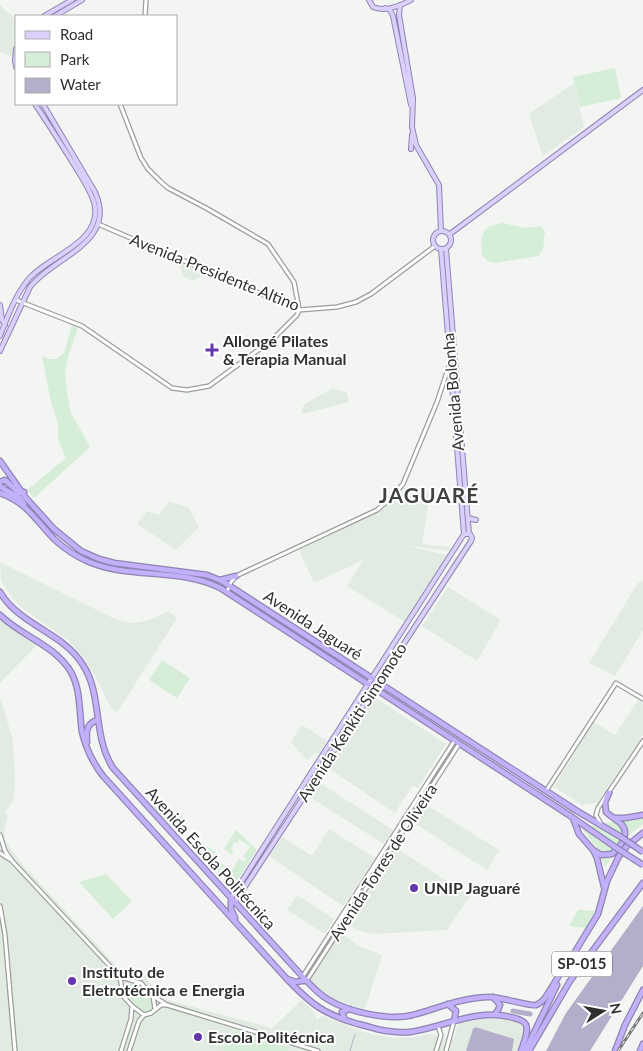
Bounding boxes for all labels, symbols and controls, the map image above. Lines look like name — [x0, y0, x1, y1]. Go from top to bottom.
legend — [15, 15, 178, 105]
text: Road — [60, 25, 93, 43]
text: Park — [60, 50, 90, 68]
text: Water — [60, 75, 101, 93]
street label: Avenida Presidente Altino — [128, 229, 303, 314]
place label: Allongé Pilates & Terapia Manual — [222, 331, 347, 368]
street label: Avenida Bolonha — [438, 332, 467, 452]
marker: Allongé Pilates & Terapia Manual — [205, 343, 219, 357]
district label: JAGUARÉ — [379, 482, 479, 507]
street label: Avenida Jaguaré — [260, 586, 366, 663]
street label: Avenida Kenkiti Simomoto — [293, 639, 410, 805]
street label: Avenida Torres de Oliveira — [325, 780, 440, 944]
street label: Avenida Escola Politécnica — [142, 783, 280, 933]
place label: UNIP Jaguaré — [424, 878, 521, 897]
marker: UNIP Jaguaré — [408, 882, 420, 894]
road number: SP-015 — [552, 952, 612, 976]
place label: Instituto de Eletrotécnica e Energia — [82, 962, 245, 999]
marker: Instituto de Eletrotécnica e Energia — [66, 975, 78, 987]
north arrow — [578, 986, 628, 1036]
text: N — [607, 1002, 626, 1015]
place label: Escola Politécnica — [208, 1027, 335, 1046]
marker: Escola Politécnica — [192, 1031, 204, 1043]

